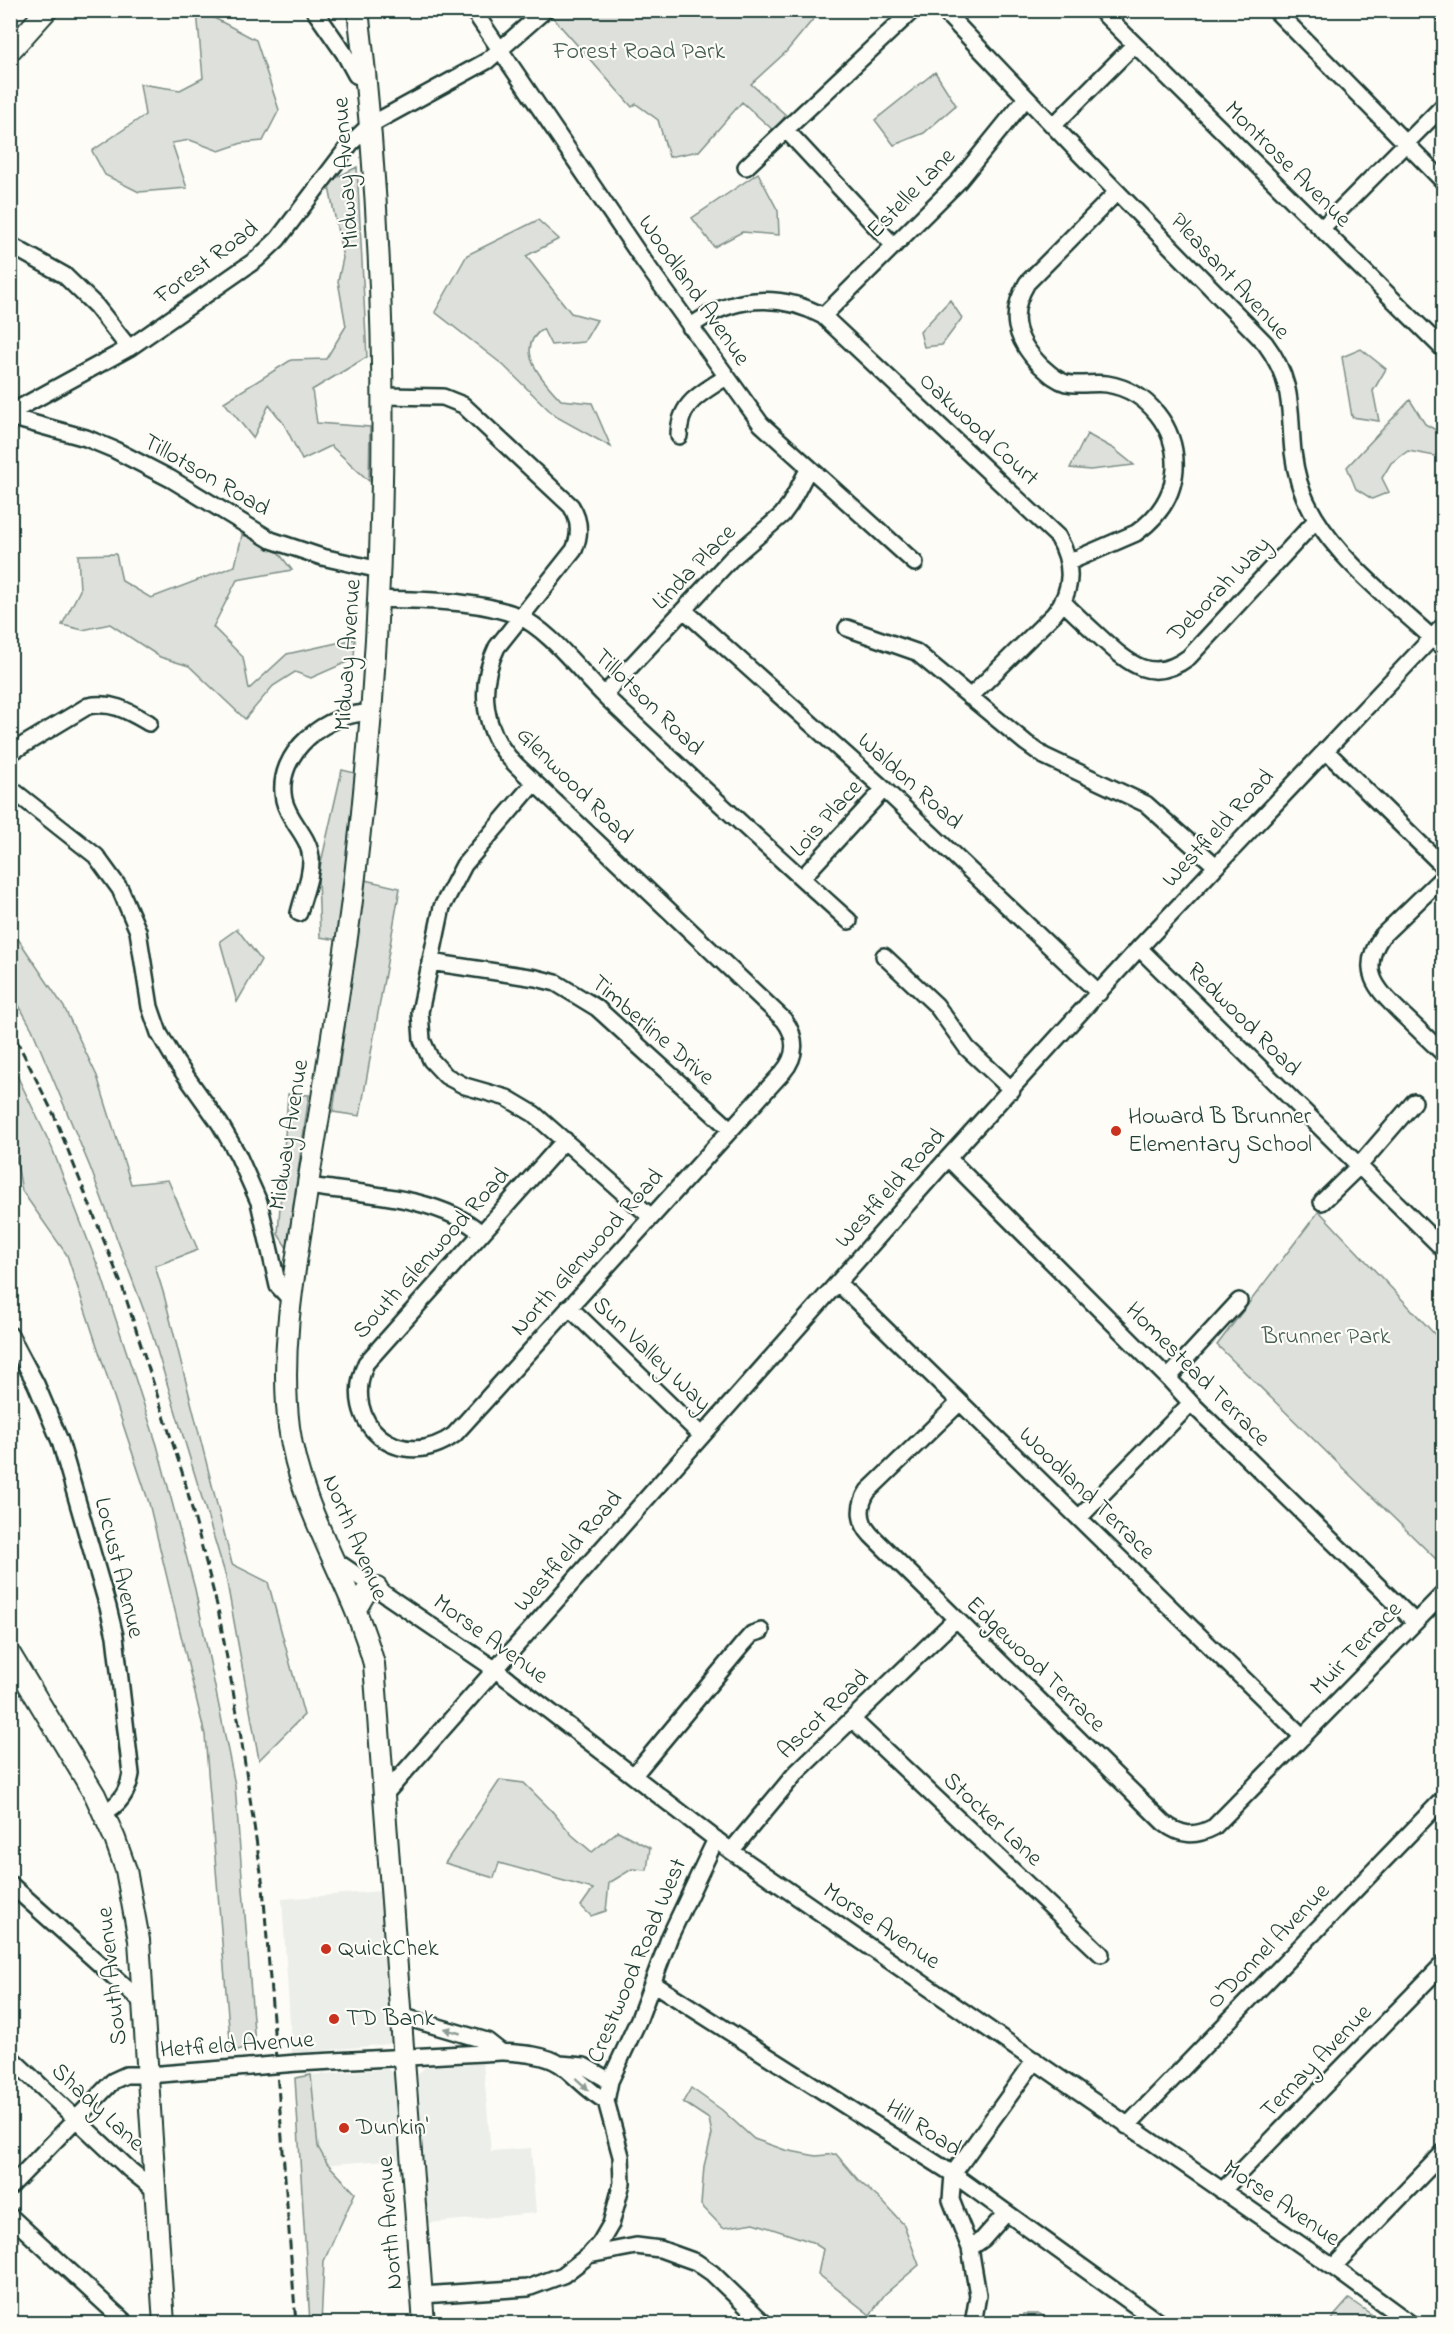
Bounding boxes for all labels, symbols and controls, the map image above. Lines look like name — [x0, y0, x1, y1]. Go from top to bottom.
park label: Forest Road Park — [552, 35, 725, 70]
street label: Montrose Avenue — [1215, 93, 1359, 237]
street label: Midway Avenue — [324, 96, 371, 250]
street label: Estelle Lane — [860, 140, 965, 247]
street label: Pleasant Avenue — [1161, 205, 1298, 349]
street label: Woodland Avenue — [628, 208, 758, 374]
street label: Forest Road — [147, 212, 267, 314]
street label: Oakwood Court — [910, 365, 1046, 495]
street label: Tillotson Road — [136, 425, 276, 527]
street label: Linda Place — [645, 517, 745, 619]
street label: Deborah Way — [1159, 529, 1281, 653]
street label: Midway Avenue — [326, 578, 373, 732]
street label: Tillotson Road — [585, 641, 711, 765]
street label: Glenwood Road — [507, 719, 641, 853]
street label: Waldon Road — [848, 725, 970, 839]
street label: Westfield Road — [1155, 761, 1284, 896]
street label: Lois Place — [782, 772, 872, 866]
street label: Redwood Road — [1178, 955, 1309, 1086]
street label: Timberline Drive — [582, 967, 722, 1095]
street label: Midway Avenue — [261, 1057, 320, 1213]
place label: Howard B Brunner Elementary School — [1128, 1100, 1312, 1164]
street label: Westfield Road — [827, 1121, 955, 1257]
marker: Howard B Brunner Elementary School — [1109, 1124, 1123, 1138]
street label: South Glenwood Road — [345, 1160, 519, 1348]
street label: North Glenwood Road — [503, 1161, 673, 1345]
street label: Sun Valley Way — [583, 1289, 719, 1422]
street label: Homestead Terrace — [1116, 1294, 1278, 1456]
park label: Brunner Park — [1261, 1320, 1391, 1355]
street label: Woodland Terrace — [1009, 1419, 1163, 1569]
street label: North Avenue — [312, 1470, 396, 1606]
street label: Westfield Road — [506, 1483, 632, 1621]
street label: Locust Avenue — [84, 1494, 152, 1642]
street label: Morse Avenue — [425, 1586, 555, 1694]
street label: Edgewood Terrace — [957, 1589, 1113, 1741]
street label: Muir Terrace — [1303, 1594, 1411, 1704]
street label: Ascot Road — [770, 1662, 878, 1768]
street label: Stocker Lane — [934, 1764, 1050, 1876]
street label: Crestwood Road West — [579, 1853, 697, 2069]
street label: Morse Avenue — [815, 1875, 947, 1979]
street label: O'Donnel Avenue — [1199, 1875, 1339, 2018]
street label: South Avenue — [88, 1905, 138, 2047]
place label: QuickChek — [338, 1932, 439, 1967]
marker: QuickChek — [319, 1942, 333, 1956]
street label: Ternay Avenue — [1253, 1996, 1382, 2128]
place label: TD Bank — [346, 2002, 435, 2037]
marker: TD Bank — [327, 2012, 341, 2026]
street label: Hetfield Avenue — [159, 2023, 315, 2069]
one-way arrow — [443, 2026, 461, 2035]
street label: Shady Lane — [42, 2055, 152, 2162]
one-way arrow — [574, 2077, 589, 2090]
street label: Hill Road — [878, 2091, 968, 2167]
place label: Dunkin' — [355, 2111, 429, 2146]
marker: Dunkin' — [337, 2121, 351, 2135]
street label: Morse Avenue — [1215, 2152, 1347, 2256]
street label: North Avenue — [369, 2155, 413, 2291]

